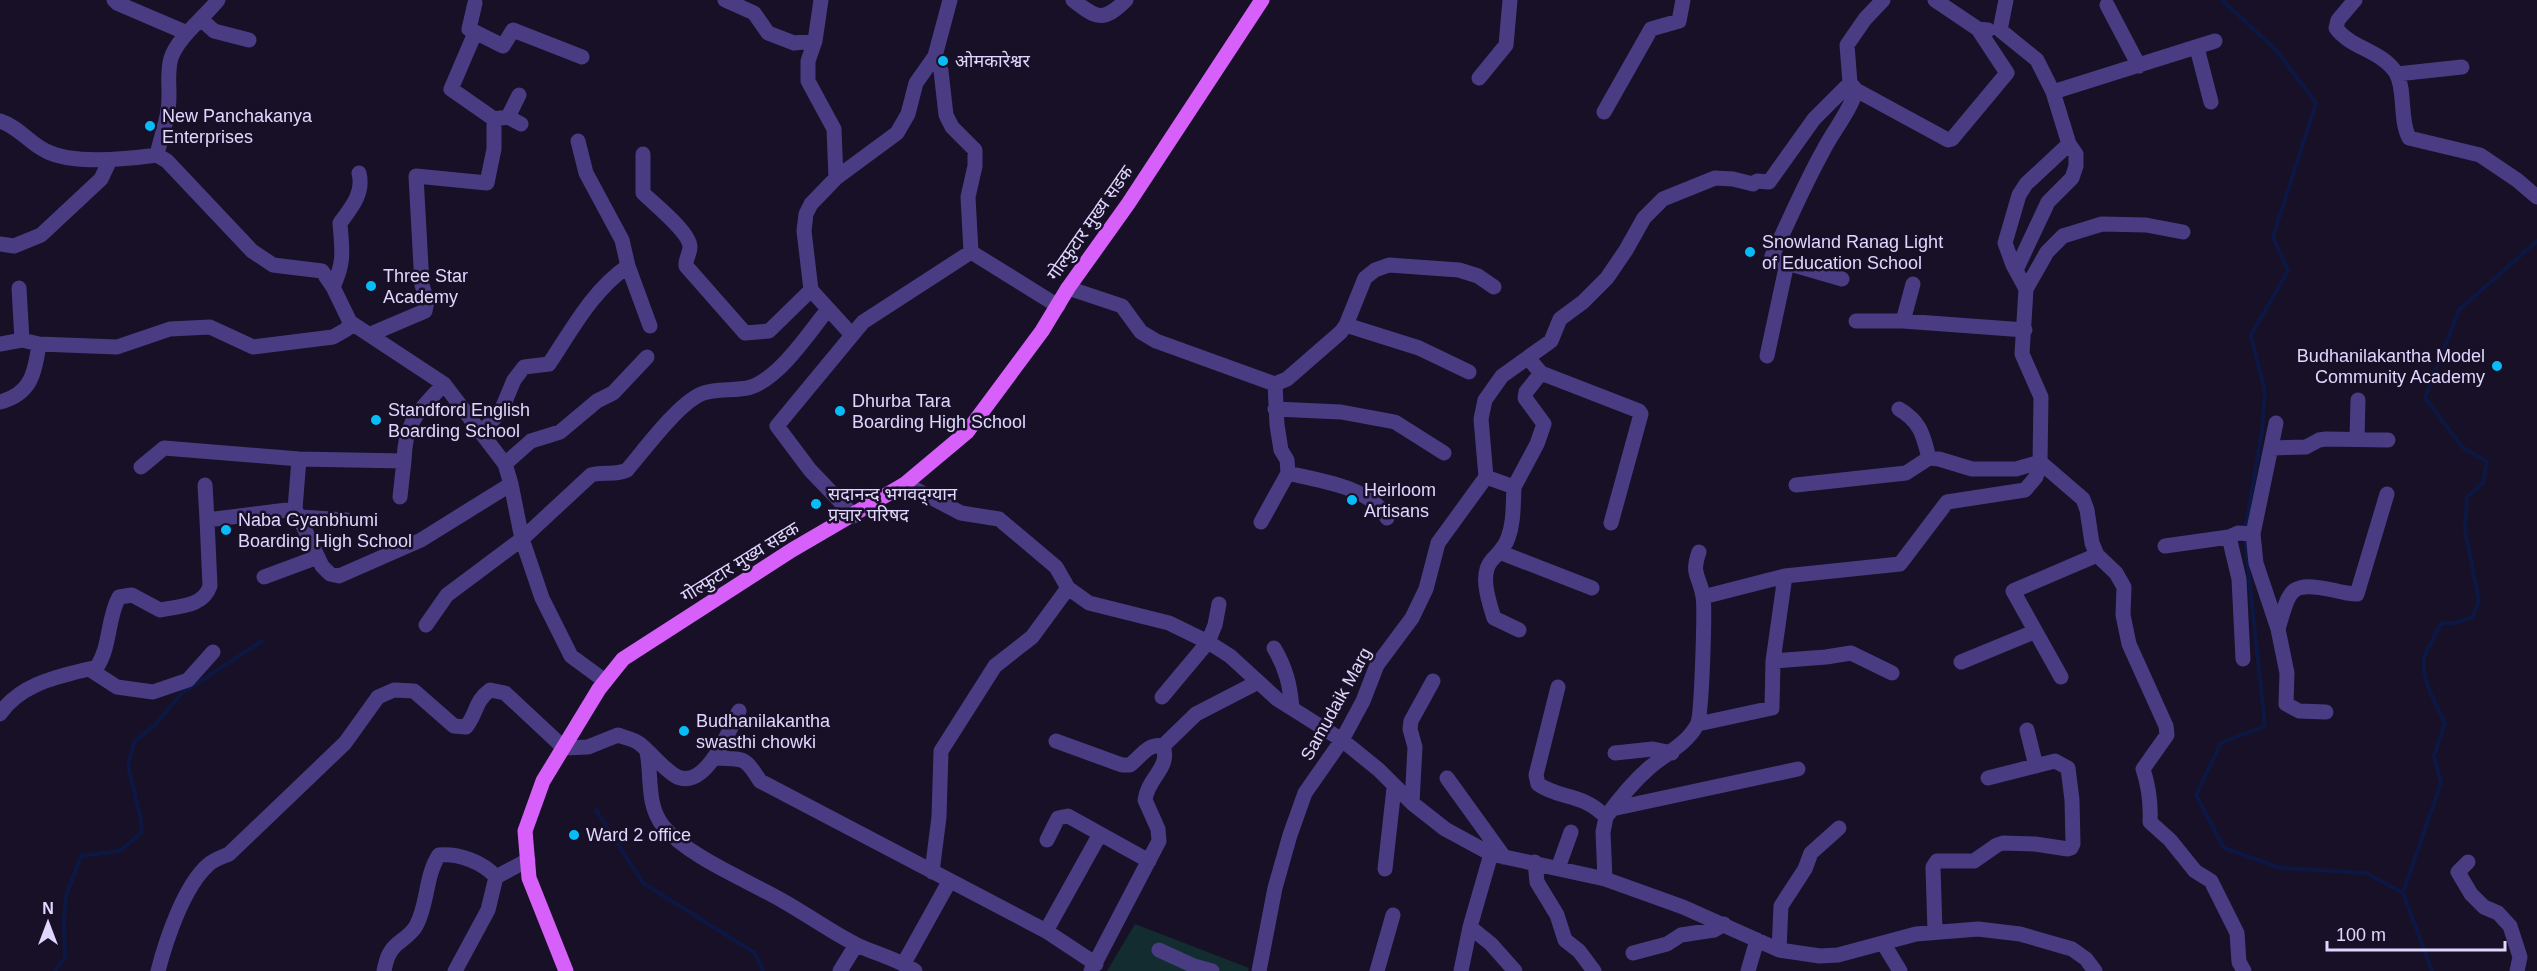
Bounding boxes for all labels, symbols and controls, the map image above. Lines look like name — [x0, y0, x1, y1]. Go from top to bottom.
place label: ओमकारेश्वर — [955, 50, 1030, 71]
marker: ओमकारेश्वर — [936, 54, 950, 68]
place label: New Panchakanya Enterprises — [162, 106, 313, 147]
marker: New Panchakanya Enterprises — [143, 119, 157, 133]
street label: गोल्फुटार मुख्य सडक — [1043, 161, 1139, 285]
place label: Snowland Ranag Light of Education School — [1762, 232, 1943, 273]
marker: Snowland Ranag Light of Education School — [1743, 245, 1757, 259]
place label: Three Star Academy — [383, 266, 468, 307]
marker: Three Star Academy — [364, 279, 378, 293]
place label: Budhanilakantha Model Community Academy — [2297, 346, 2485, 387]
marker: Budhanilakantha Model Community Academy — [2490, 359, 2504, 373]
place label: Dhurba Tara Boarding High School — [852, 391, 1026, 432]
place label: Standford English Boarding School — [388, 400, 530, 441]
marker: Dhurba Tara Boarding High School — [833, 404, 847, 418]
marker: Standford English Boarding School — [369, 413, 383, 427]
place label: Heirloom Artisans — [1364, 480, 1436, 521]
place label: सदानन्द भगवद्ग्यान प्रचार परिषद — [828, 484, 958, 525]
marker: Heirloom Artisans — [1345, 493, 1359, 507]
marker: सदानन्द भगवद्ग्यान प्रचार परिषद — [809, 497, 823, 511]
place label: Naba Gyanbhumi Boarding High School — [238, 510, 412, 551]
street label: गोल्फुटार मुख्य सडक — [678, 517, 805, 608]
marker: Naba Gyanbhumi Boarding High School — [219, 523, 233, 537]
street label: Samudaik Marg — [1297, 644, 1375, 764]
place label: Budhanilakantha swasthi chowki — [696, 711, 831, 752]
marker: Budhanilakantha swasthi chowki — [677, 724, 691, 738]
place label: Ward 2 office — [586, 825, 691, 845]
marker: Ward 2 office — [567, 828, 581, 842]
north arrow — [18, 893, 78, 953]
text: N — [42, 900, 54, 917]
scale bar — [2327, 914, 2506, 952]
text: 100 m — [2336, 925, 2386, 945]

